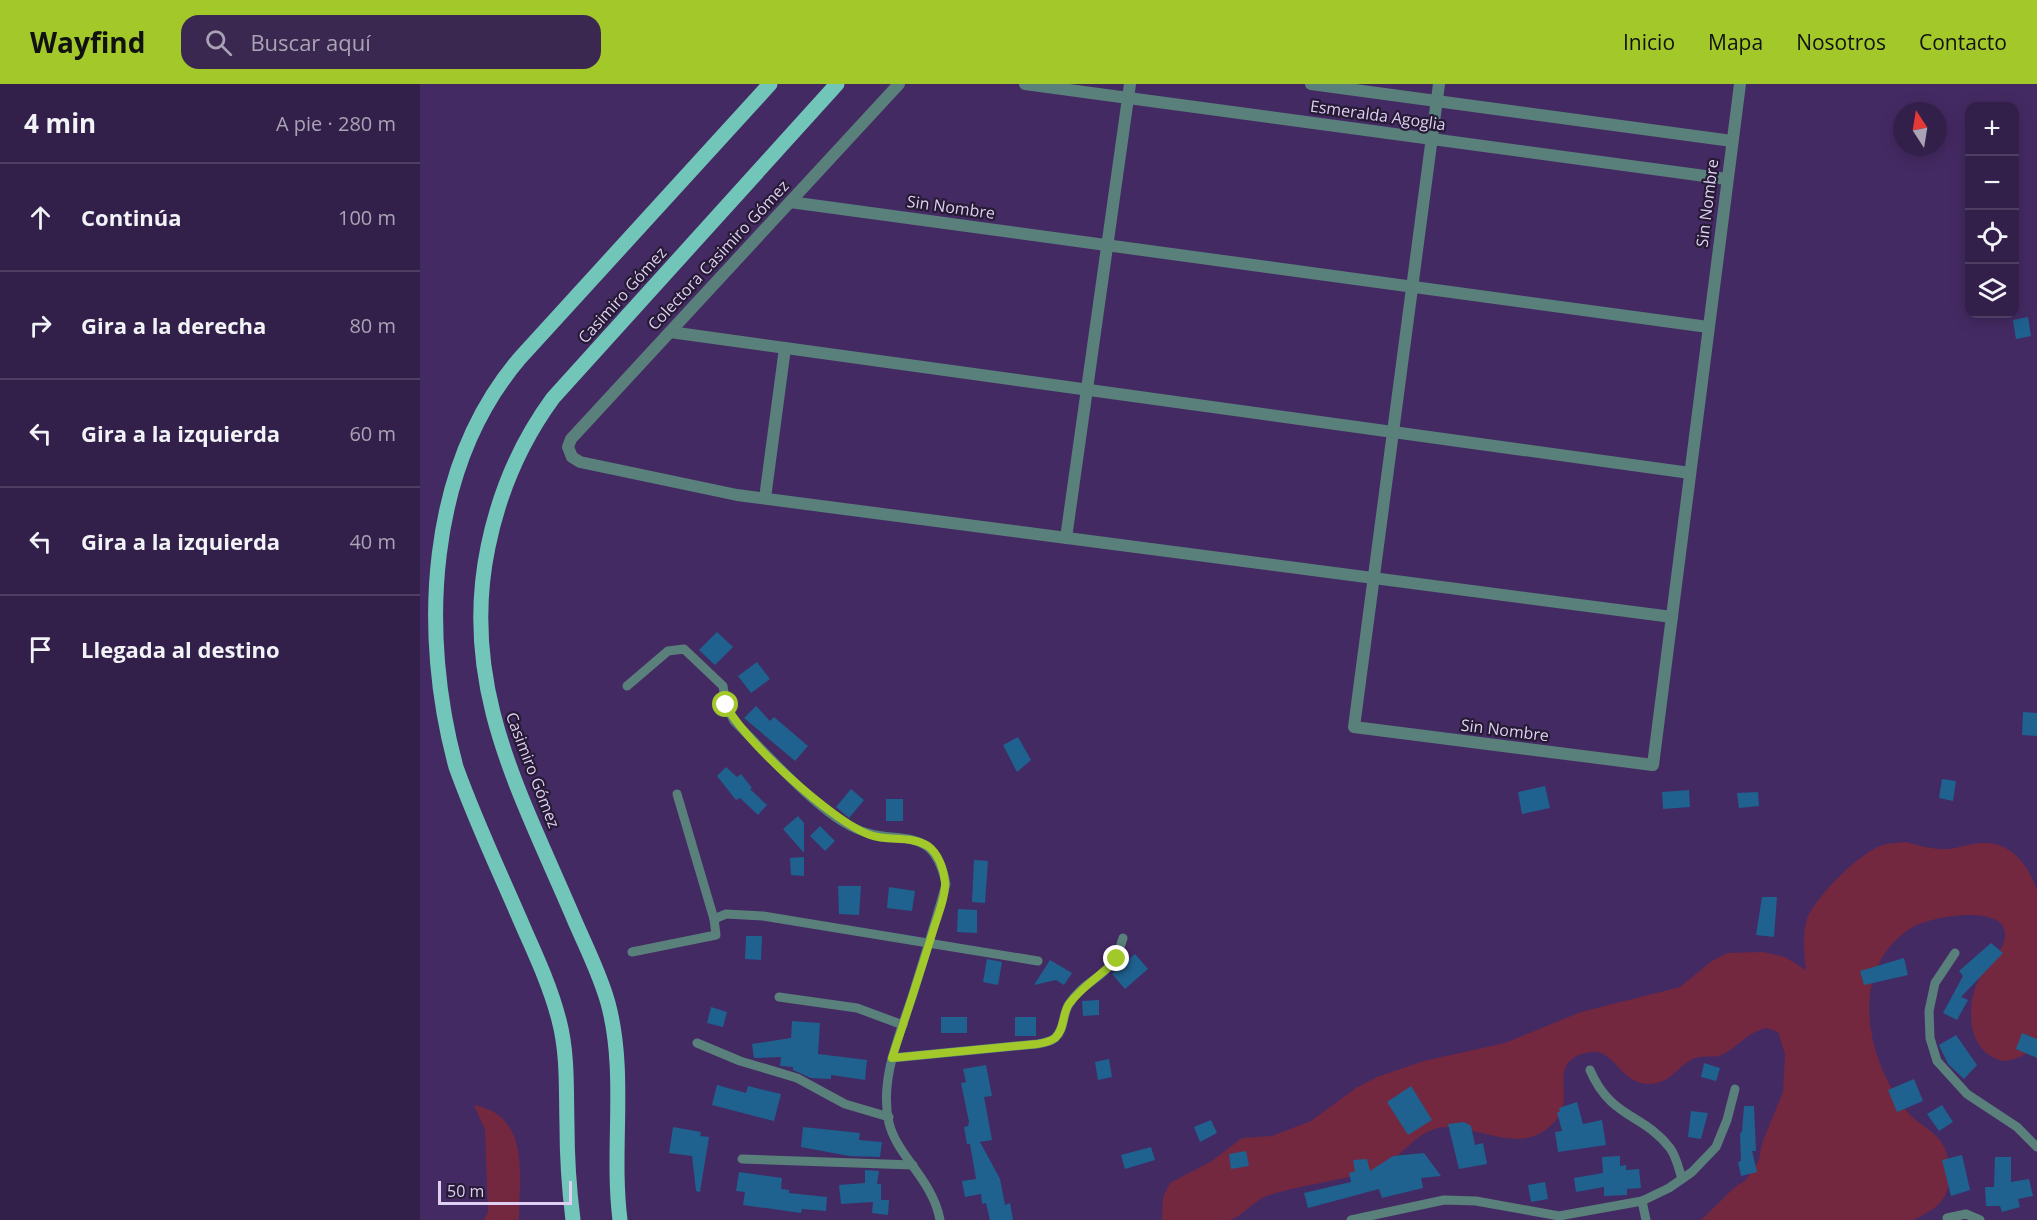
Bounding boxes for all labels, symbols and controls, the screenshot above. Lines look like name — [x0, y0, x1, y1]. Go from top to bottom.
search box — [181, 15, 601, 69]
text: Wayfind — [30, 23, 145, 61]
icon: search — [202, 26, 235, 59]
text: Buscar aquí — [250, 27, 371, 57]
text: Inicio — [1623, 28, 1675, 56]
text: Mapa — [1708, 28, 1763, 56]
text: Nosotros — [1796, 28, 1886, 56]
text: Contacto — [1919, 28, 2007, 56]
street label: Esmeralda Agoglia — [1309, 95, 1447, 135]
north arrow — [1893, 102, 1947, 156]
map controls — [1965, 102, 2019, 318]
button: + — [1965, 102, 2019, 156]
text: 4 min — [24, 105, 96, 141]
text: A pie · 280 m — [276, 110, 396, 137]
button: − — [1965, 156, 2019, 210]
street label: Sin Nombre — [1691, 158, 1723, 248]
street label: Colectora Casimiro Gómez — [643, 175, 793, 335]
street label: Sin Nombre — [906, 190, 996, 224]
icon: ahead — [24, 201, 57, 234]
text: Continúa — [81, 202, 182, 232]
text: 100 m — [338, 204, 396, 231]
button: locate — [1965, 210, 2019, 264]
street label: Casimiro Gómez — [573, 242, 671, 348]
button: layers — [1965, 264, 2019, 318]
icon: right — [24, 309, 57, 342]
text: Gira a la derecha — [81, 310, 266, 340]
text: 80 m — [349, 312, 396, 339]
icon: left — [24, 417, 57, 450]
text: Gira a la izquierda — [81, 418, 280, 448]
text: 60 m — [349, 420, 396, 447]
icon: left — [24, 525, 57, 558]
text: Gira a la izquierda — [81, 526, 280, 556]
text: 40 m — [349, 528, 396, 555]
icon: arrive — [24, 633, 57, 666]
text: Llegada al destino — [81, 634, 280, 664]
route start — [712, 691, 738, 717]
street label: Casimiro Gómez — [501, 709, 565, 831]
street label: Sin Nombre — [1460, 714, 1550, 746]
route end — [1103, 945, 1129, 971]
scale bar — [438, 1178, 572, 1206]
text: 50 m — [447, 1180, 484, 1202]

